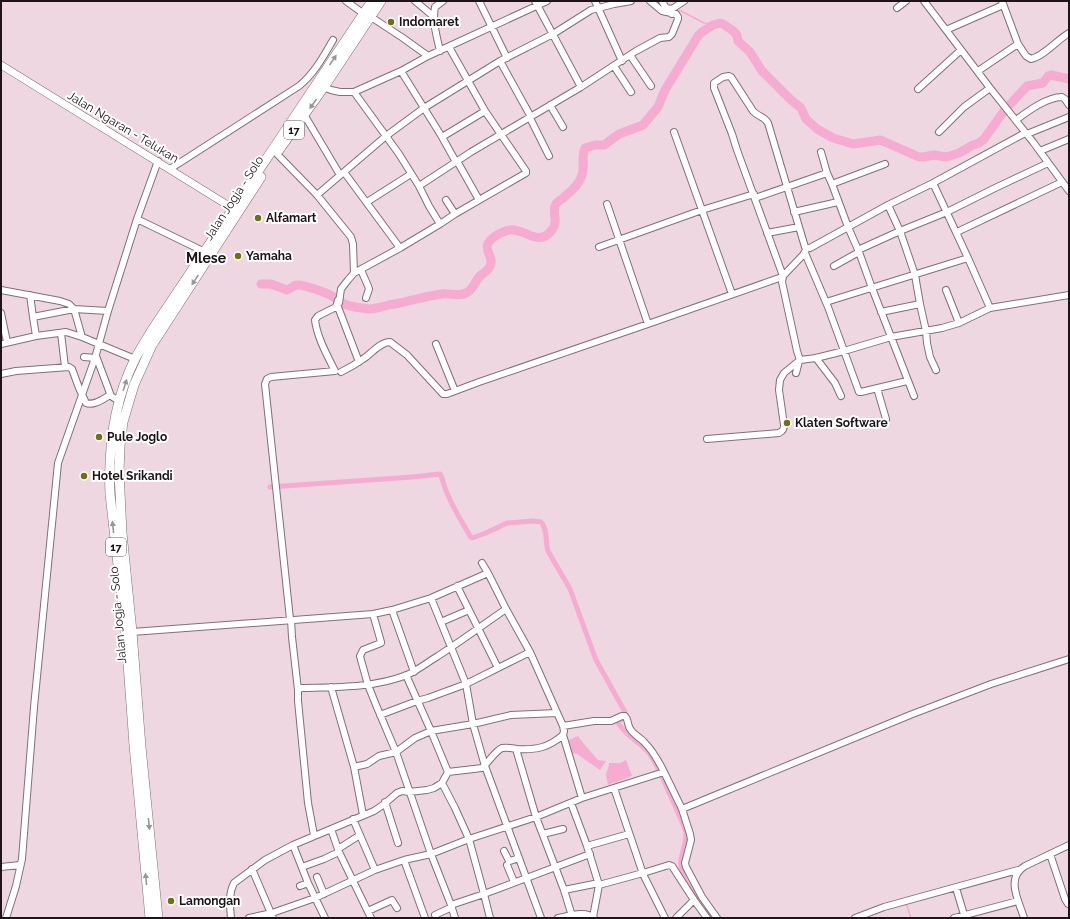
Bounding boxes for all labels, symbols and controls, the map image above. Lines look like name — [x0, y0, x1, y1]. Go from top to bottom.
place label: Indomaret — [399, 15, 459, 29]
marker: Indomaret — [386, 17, 396, 27]
one-way arrow — [329, 54, 337, 65]
street label: Jalan Ngaran - Telukan — [65, 88, 181, 166]
one-way arrow — [309, 98, 317, 109]
road number: 17 — [284, 121, 304, 139]
street label: Jalan Jogja - Solo — [202, 153, 266, 243]
place label: Alfamart — [266, 211, 317, 225]
marker: Alfamart — [253, 213, 263, 223]
place label: Yamaha — [246, 249, 292, 263]
district label: Mlese — [186, 250, 227, 266]
marker: Yamaha — [233, 251, 243, 261]
one-way arrow — [191, 275, 199, 285]
one-way arrow — [122, 378, 128, 390]
place label: Klaten Software — [795, 416, 888, 430]
marker: Klaten Software — [782, 418, 792, 428]
place label: Pule Joglo — [107, 430, 167, 444]
marker: Pule Joglo — [94, 432, 104, 442]
place label: Hotel Srikandi — [92, 469, 173, 483]
marker: Hotel Srikandi — [79, 471, 89, 481]
one-way arrow — [110, 521, 117, 533]
road number: 17 — [106, 538, 126, 556]
street label: Jalan Jogja - Solo — [107, 566, 129, 664]
one-way arrow — [146, 818, 152, 830]
one-way arrow — [143, 873, 150, 885]
place label: Lamongan — [179, 894, 240, 908]
marker: Lamongan — [166, 896, 176, 906]

